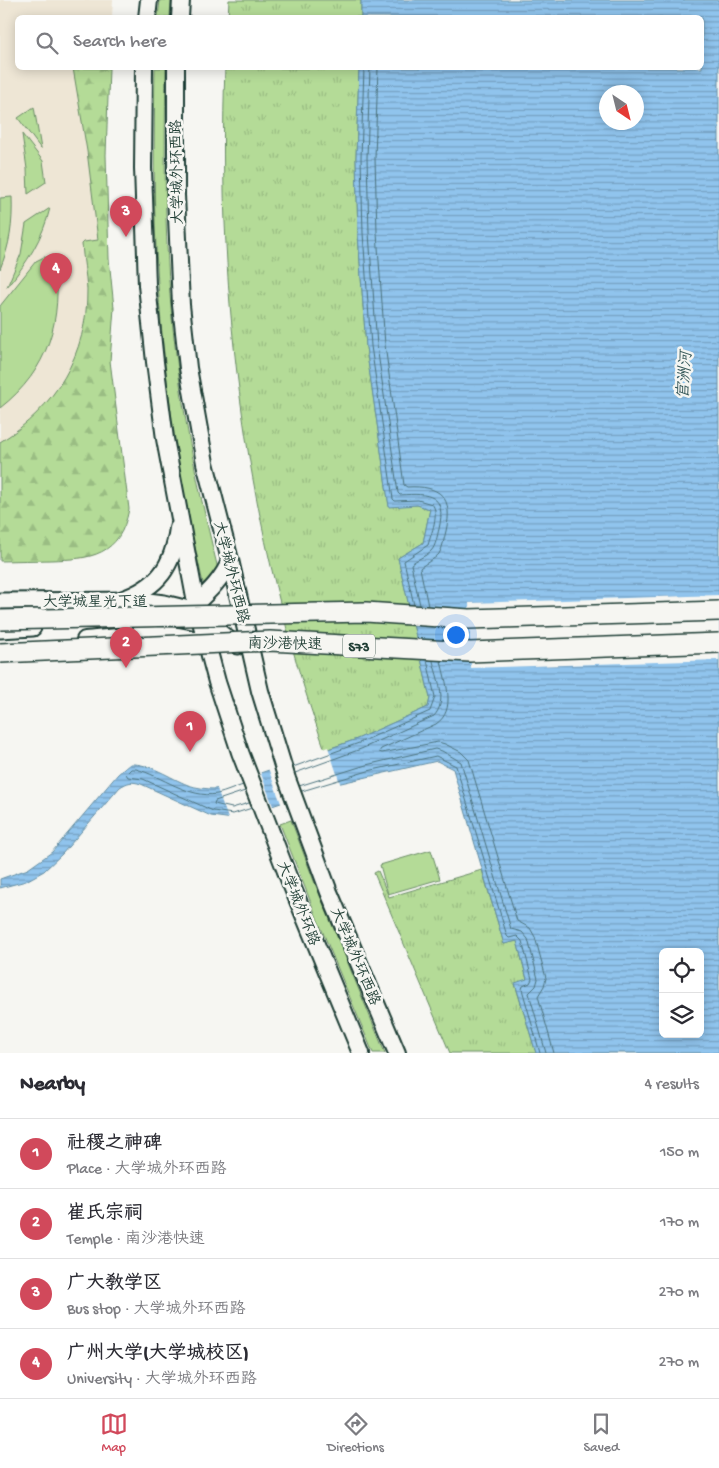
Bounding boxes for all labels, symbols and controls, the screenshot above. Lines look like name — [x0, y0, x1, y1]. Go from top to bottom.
search box — [15, 15, 704, 70]
icon: search — [33, 29, 61, 57]
text: Search here — [73, 31, 167, 54]
north arrow — [599, 85, 644, 130]
street label: 大学城外环西路 — [167, 119, 188, 225]
pin: 3 — [110, 196, 142, 237]
pin: 4 — [40, 253, 72, 294]
water label: 官洲河 — [673, 348, 698, 400]
street label: 大学城外环西路 — [209, 519, 252, 626]
street label: 大学城星光下道 — [42, 593, 148, 612]
your location — [443, 622, 469, 648]
pin: 2 — [110, 627, 142, 668]
street label: 南沙港快速 — [247, 634, 323, 655]
road number: S73 — [343, 634, 375, 658]
pin: 1 — [174, 711, 206, 752]
street label: 大学城外环路 — [272, 858, 323, 949]
street label: 大学城外环西路 — [325, 905, 384, 1009]
map controls — [659, 948, 704, 1038]
button: locate — [659, 948, 704, 993]
button: layers — [659, 993, 704, 1038]
text: Nearby — [20, 1073, 85, 1098]
text: 4 results — [644, 1076, 699, 1095]
text: 社稷之神碑 — [67, 1133, 162, 1156]
text: 1 — [33, 1144, 39, 1163]
text: 150 m — [660, 1144, 699, 1163]
text: Place · 大学城外环西路 — [67, 1161, 227, 1180]
text: 崔氏宗祠 — [67, 1203, 143, 1226]
text: 2 — [32, 1214, 40, 1233]
text: 170 m — [660, 1214, 699, 1233]
text: Temple · 南沙港快速 — [67, 1231, 205, 1250]
text: 广大教学区 — [67, 1273, 162, 1296]
text: 3 — [32, 1284, 40, 1303]
text: 270 m — [659, 1284, 699, 1303]
text: Bus stop · 大学城外环西路 — [67, 1301, 246, 1320]
text: 广州大学(大学城校区) — [67, 1343, 249, 1366]
text: 4 — [32, 1354, 40, 1373]
text: 270 m — [659, 1354, 699, 1373]
text: University · 大学城外环西路 — [67, 1371, 257, 1390]
tab: Map — [100, 1410, 128, 1457]
tab: Directions — [327, 1410, 384, 1457]
tab: Saved — [583, 1410, 619, 1457]

